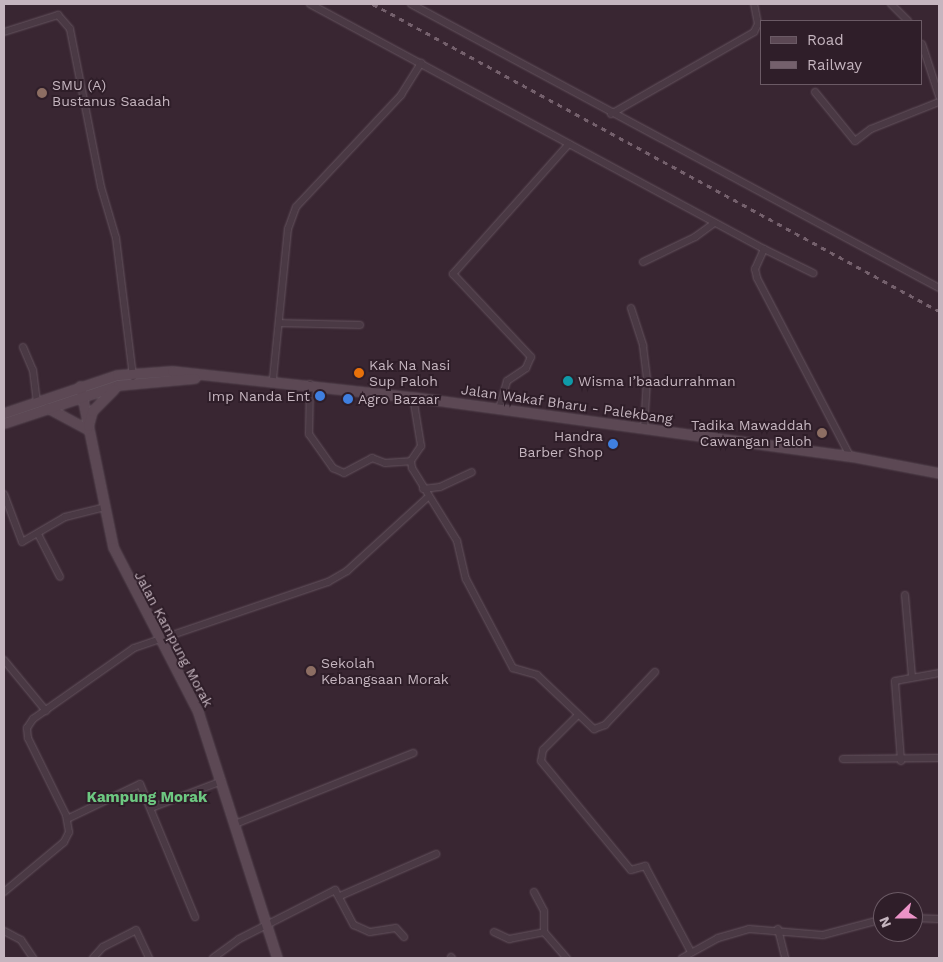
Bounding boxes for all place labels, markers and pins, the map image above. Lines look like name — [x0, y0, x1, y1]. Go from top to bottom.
place label: SMU (A) Bustanus Saadah — [52, 77, 170, 110]
marker: SMU (A) Bustanus Saadah — [36, 87, 48, 99]
place label: Kak Na Nasi Sup Paloh — [369, 357, 451, 390]
marker: Kak Na Nasi Sup Paloh — [353, 367, 365, 379]
place label: Wisma I’baadurrahman — [578, 373, 736, 389]
marker: Wisma I’baadurrahman — [562, 375, 574, 387]
place label: Imp Nanda Ent — [207, 388, 310, 404]
marker: Imp Nanda Ent — [314, 390, 326, 402]
place label: Agro Bazaar — [358, 391, 439, 407]
marker: Agro Bazaar — [342, 393, 354, 405]
place label: Tadika Mawaddah Cawangan Paloh — [691, 417, 812, 450]
marker: Tadika Mawaddah Cawangan Paloh — [816, 427, 828, 439]
place label: Handra Barber Shop — [518, 428, 603, 461]
marker: Handra Barber Shop — [607, 438, 619, 450]
place label: Sekolah Kebangsaan Morak — [321, 655, 449, 688]
marker: Sekolah Kebangsaan Morak — [305, 665, 317, 677]

